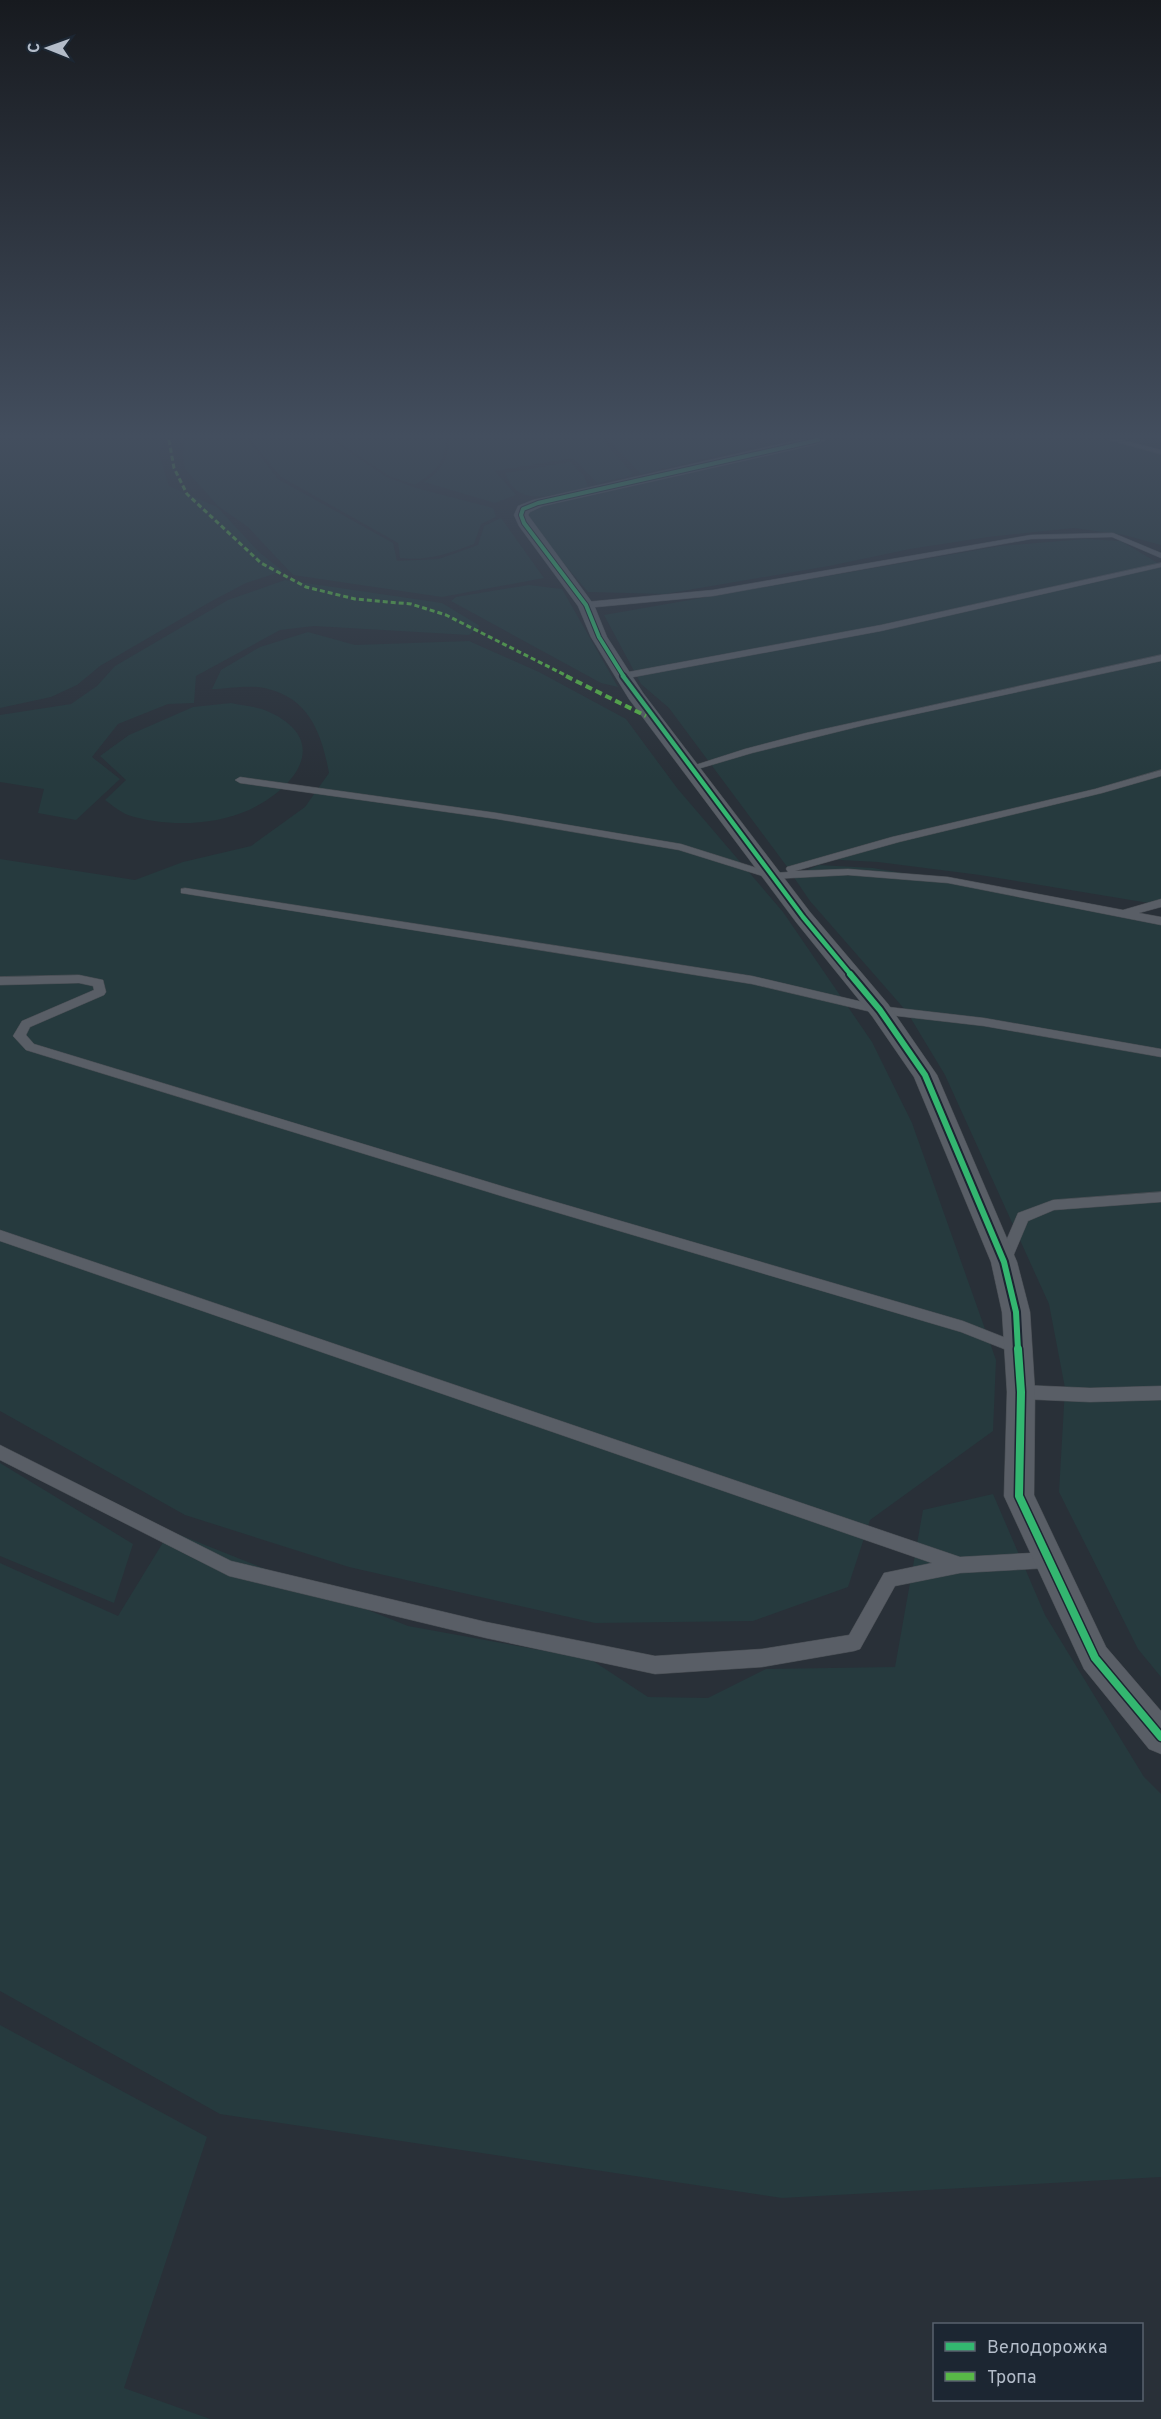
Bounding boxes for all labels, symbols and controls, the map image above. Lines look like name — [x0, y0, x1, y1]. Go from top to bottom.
north arrow — [18, 18, 78, 78]
text: С — [25, 42, 45, 53]
legend — [933, 2323, 1143, 2401]
text: Велодорожка — [987, 2337, 1107, 2360]
text: Тропа — [987, 2367, 1036, 2390]

